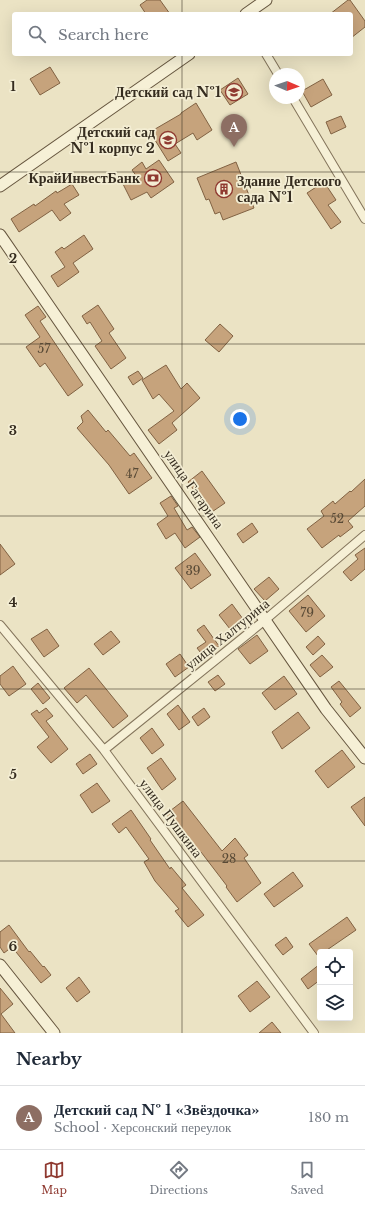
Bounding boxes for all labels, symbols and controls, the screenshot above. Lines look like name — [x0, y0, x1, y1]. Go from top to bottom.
search box — [12, 12, 353, 56]
icon: search — [26, 23, 48, 45]
text: Search here — [58, 25, 149, 44]
north arrow — [269, 68, 305, 104]
text: 1 — [10, 78, 16, 95]
school or university icon: Детский сад №1 — [224, 82, 244, 102]
place label: Детский сад №1 — [115, 83, 221, 101]
pin: A — [221, 114, 247, 147]
place label: Детский сад №1 корпус 2 — [70, 123, 155, 157]
school or university icon: Детский сад №1 корпус 2 — [158, 130, 178, 150]
bank icon: КрайИнвестБанк — [143, 168, 163, 188]
place label: КрайИнвестБанк — [29, 169, 141, 187]
place label: Здание Детского сада №1 — [237, 172, 341, 206]
building icon: Здание Детского сада №1 — [214, 179, 234, 199]
text: 2 — [9, 250, 17, 267]
house number: 57 — [38, 341, 51, 356]
your location — [230, 409, 250, 429]
text: 3 — [9, 422, 17, 439]
street label: улица Гагарина — [160, 446, 228, 533]
house number: 47 — [125, 466, 139, 481]
house number: 52 — [330, 511, 344, 526]
house number: 39 — [185, 563, 201, 578]
text: 4 — [9, 594, 18, 611]
street label: улица Халтурина — [181, 594, 273, 673]
house number: 79 — [300, 605, 314, 620]
text: 5 — [9, 766, 17, 783]
street label: улица Пушкина — [135, 775, 207, 862]
house number: 28 — [222, 851, 236, 866]
text: 6 — [9, 938, 18, 955]
map controls — [317, 949, 353, 1021]
button: locate — [317, 949, 353, 985]
button: layers — [317, 985, 353, 1021]
text: Nearby — [16, 1049, 82, 1070]
text: Детский сад № 1 «Звёздочка» — [54, 1100, 260, 1119]
text: A — [24, 1109, 34, 1126]
text: 180 m — [308, 1109, 349, 1126]
text: School · Херсонский переулок — [54, 1119, 231, 1136]
tab: Map — [41, 1159, 67, 1197]
tab: Directions — [149, 1159, 208, 1197]
tab: Saved — [291, 1159, 324, 1197]

